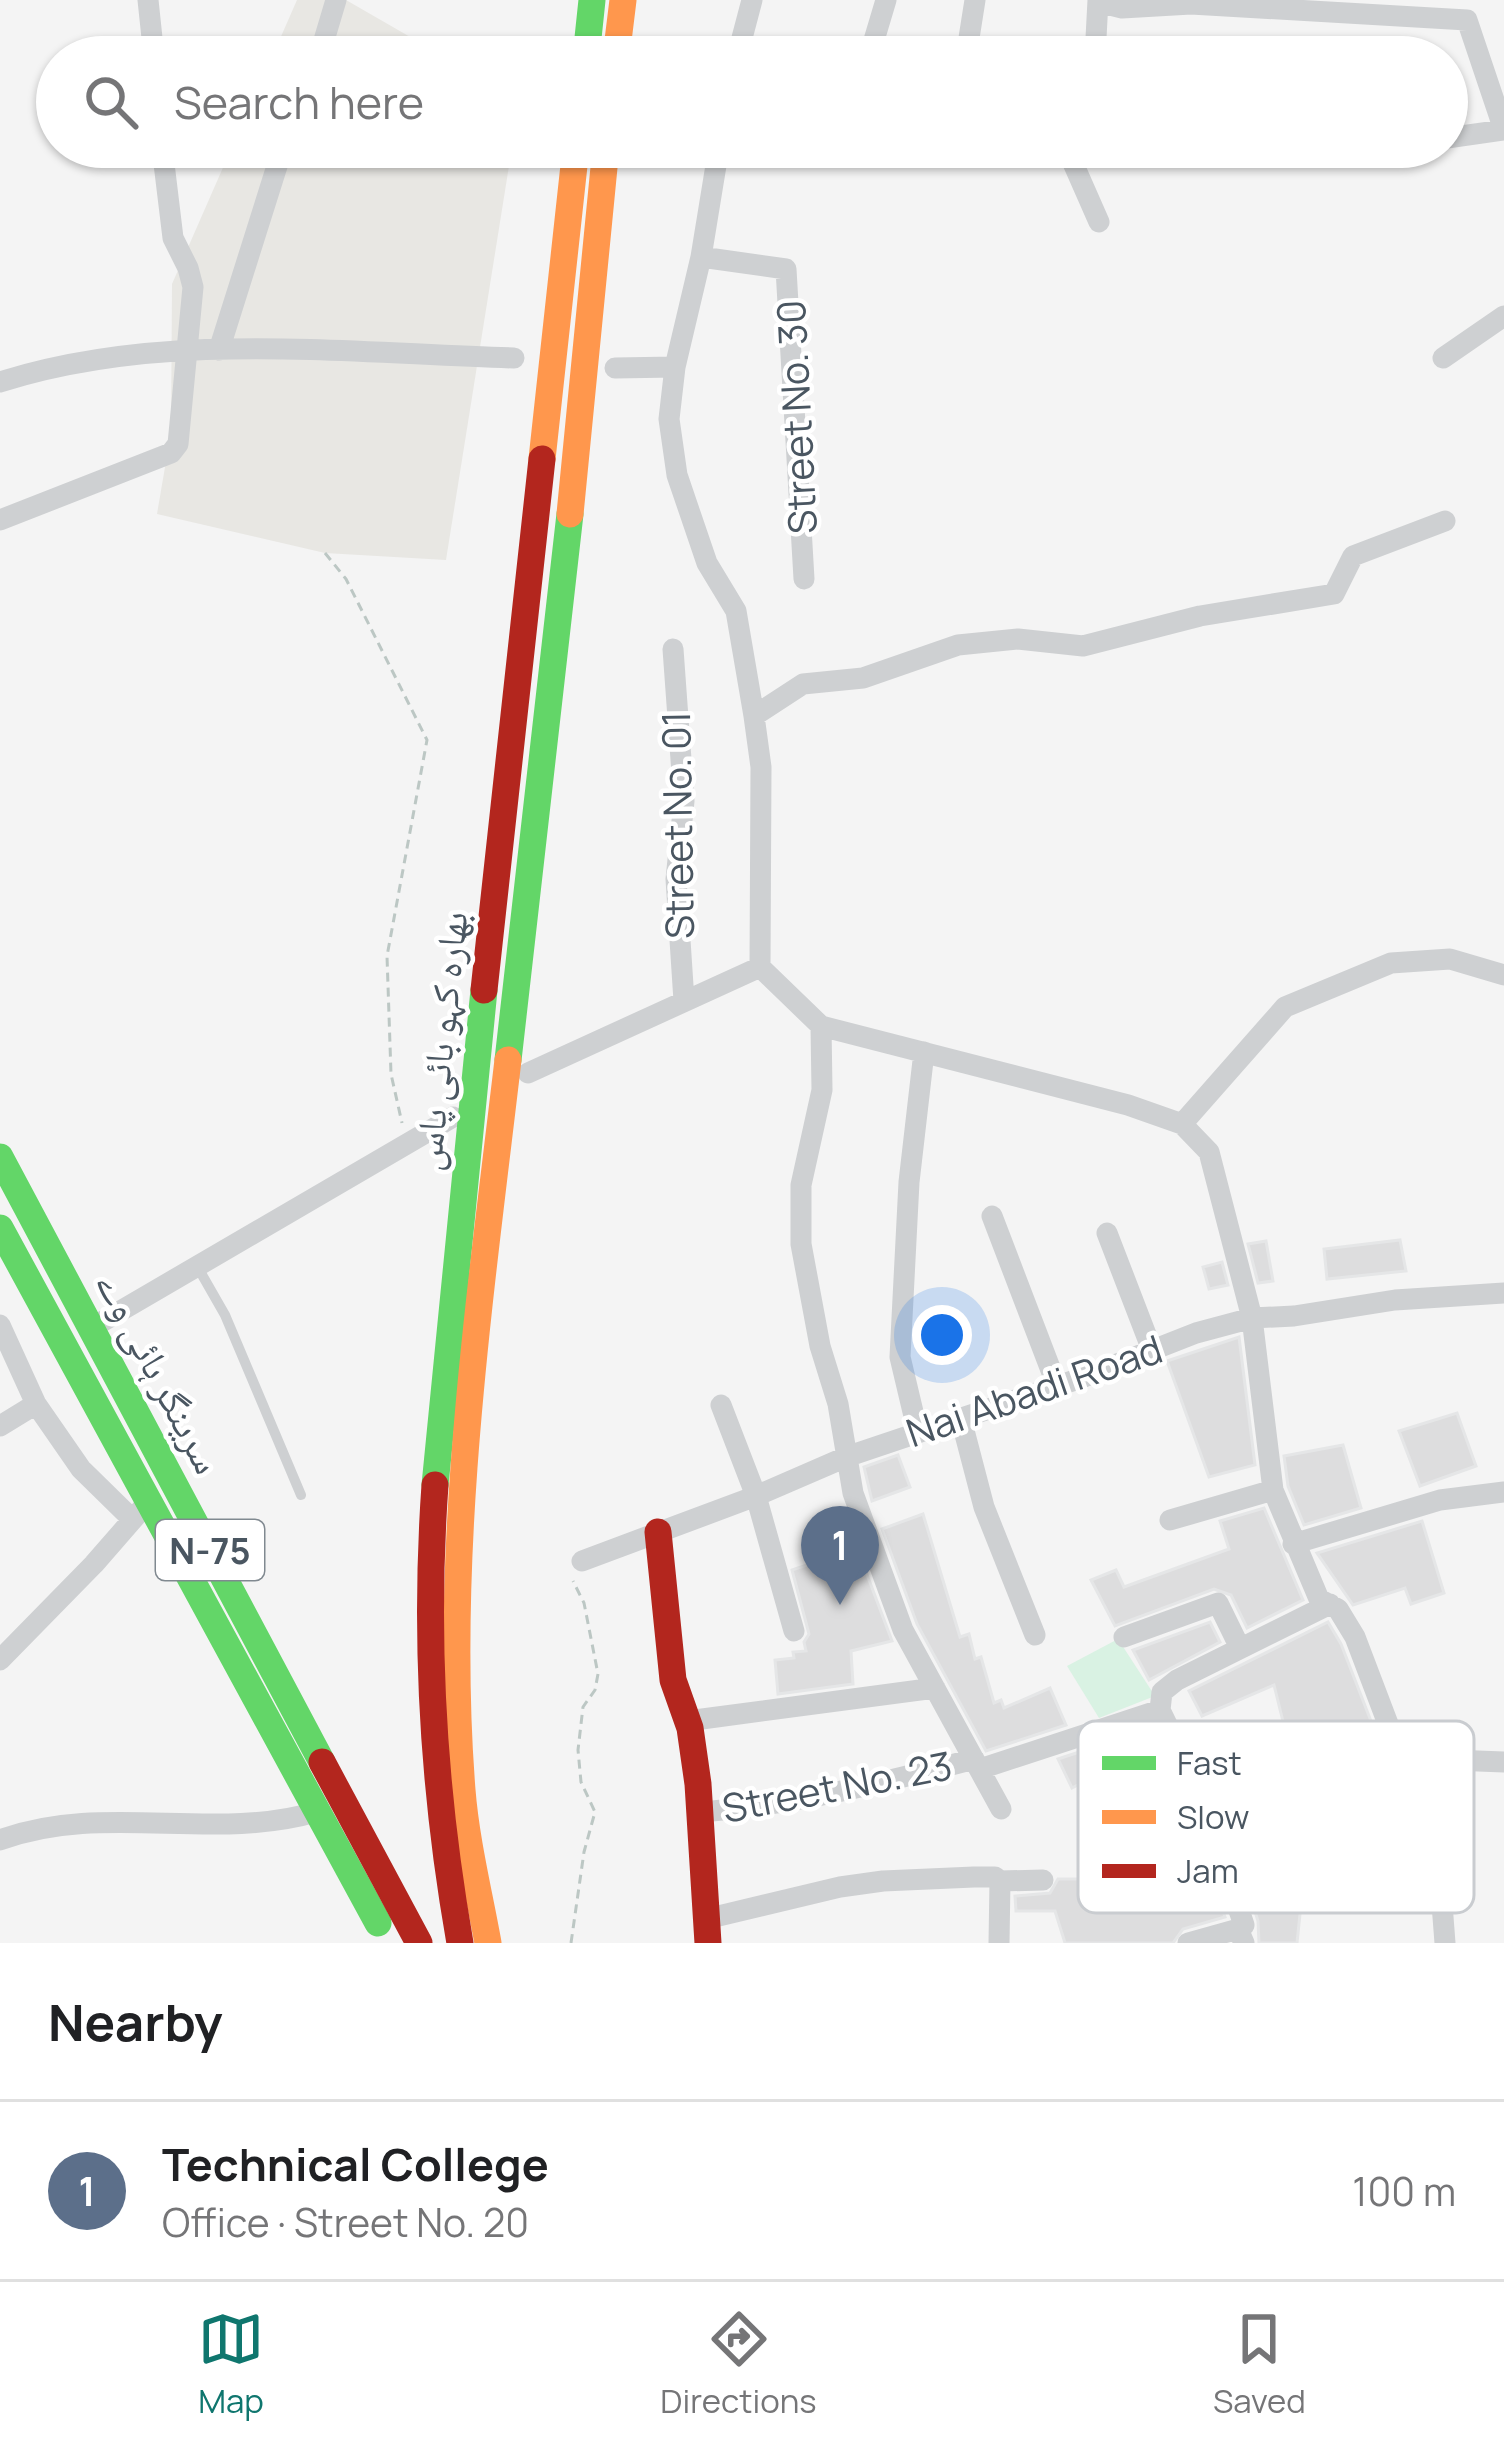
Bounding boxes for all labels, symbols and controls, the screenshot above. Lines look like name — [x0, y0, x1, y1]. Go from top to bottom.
search box — [36, 36, 1468, 168]
icon: search — [78, 69, 144, 135]
text: Search here — [174, 71, 424, 133]
street label: Street No. 30 — [763, 299, 829, 535]
street label: Street No. 01 — [648, 711, 706, 939]
street label: بھارہ کہو بائی پاس — [399, 909, 479, 1173]
street label: سرینگر ہائی وے — [84, 1261, 236, 1483]
your location — [912, 1305, 972, 1365]
street label: Nai Abadi Road — [899, 1321, 1169, 1459]
pin: 1 — [801, 1506, 879, 1605]
road number: N-75 — [156, 1520, 264, 1580]
legend — [1078, 1721, 1474, 1913]
street label: Street No. 23 — [718, 1737, 956, 1835]
text: Fast — [1177, 1740, 1242, 1785]
text: Slow — [1177, 1794, 1249, 1839]
text: Jam — [1177, 1848, 1239, 1893]
text: Nearby — [48, 1987, 223, 2056]
text: Technical College — [162, 2133, 549, 2195]
text: 1 — [78, 2164, 96, 2218]
text: 100 m — [1352, 2164, 1456, 2218]
text: Office · Street No. 20 — [162, 2195, 529, 2249]
tab: Map — [198, 2306, 264, 2423]
tab: Directions — [660, 2306, 817, 2423]
tab: Saved — [1213, 2306, 1306, 2423]

